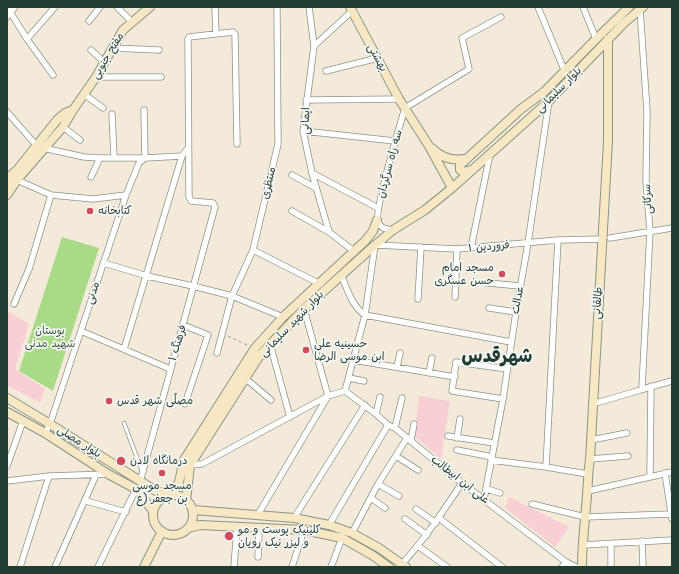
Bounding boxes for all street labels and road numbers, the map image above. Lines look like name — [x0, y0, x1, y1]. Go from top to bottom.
street label: مفتح جنوبی — [89, 30, 127, 82]
street label: بهشتی — [364, 42, 390, 74]
street label: بلوار سلیمانی — [533, 64, 585, 116]
street label: ایمانی — [299, 107, 313, 135]
street label: سه راه سرگردان — [375, 128, 405, 200]
street label: منتظری — [259, 166, 279, 200]
street label: سرکانی — [641, 184, 655, 214]
street label: فروردین ۱ — [468, 239, 510, 255]
street label: مدنی — [83, 280, 103, 306]
street label: عدالت — [509, 285, 527, 315]
street label: طالقانی — [590, 286, 606, 320]
street label: بلوار شهید سلیمانی — [257, 288, 327, 360]
street label: فرهنگ ۱ — [166, 323, 190, 363]
street label: بلوار مصلی — [55, 423, 103, 461]
street label: علی ابن ابیطالب — [428, 453, 492, 507]

